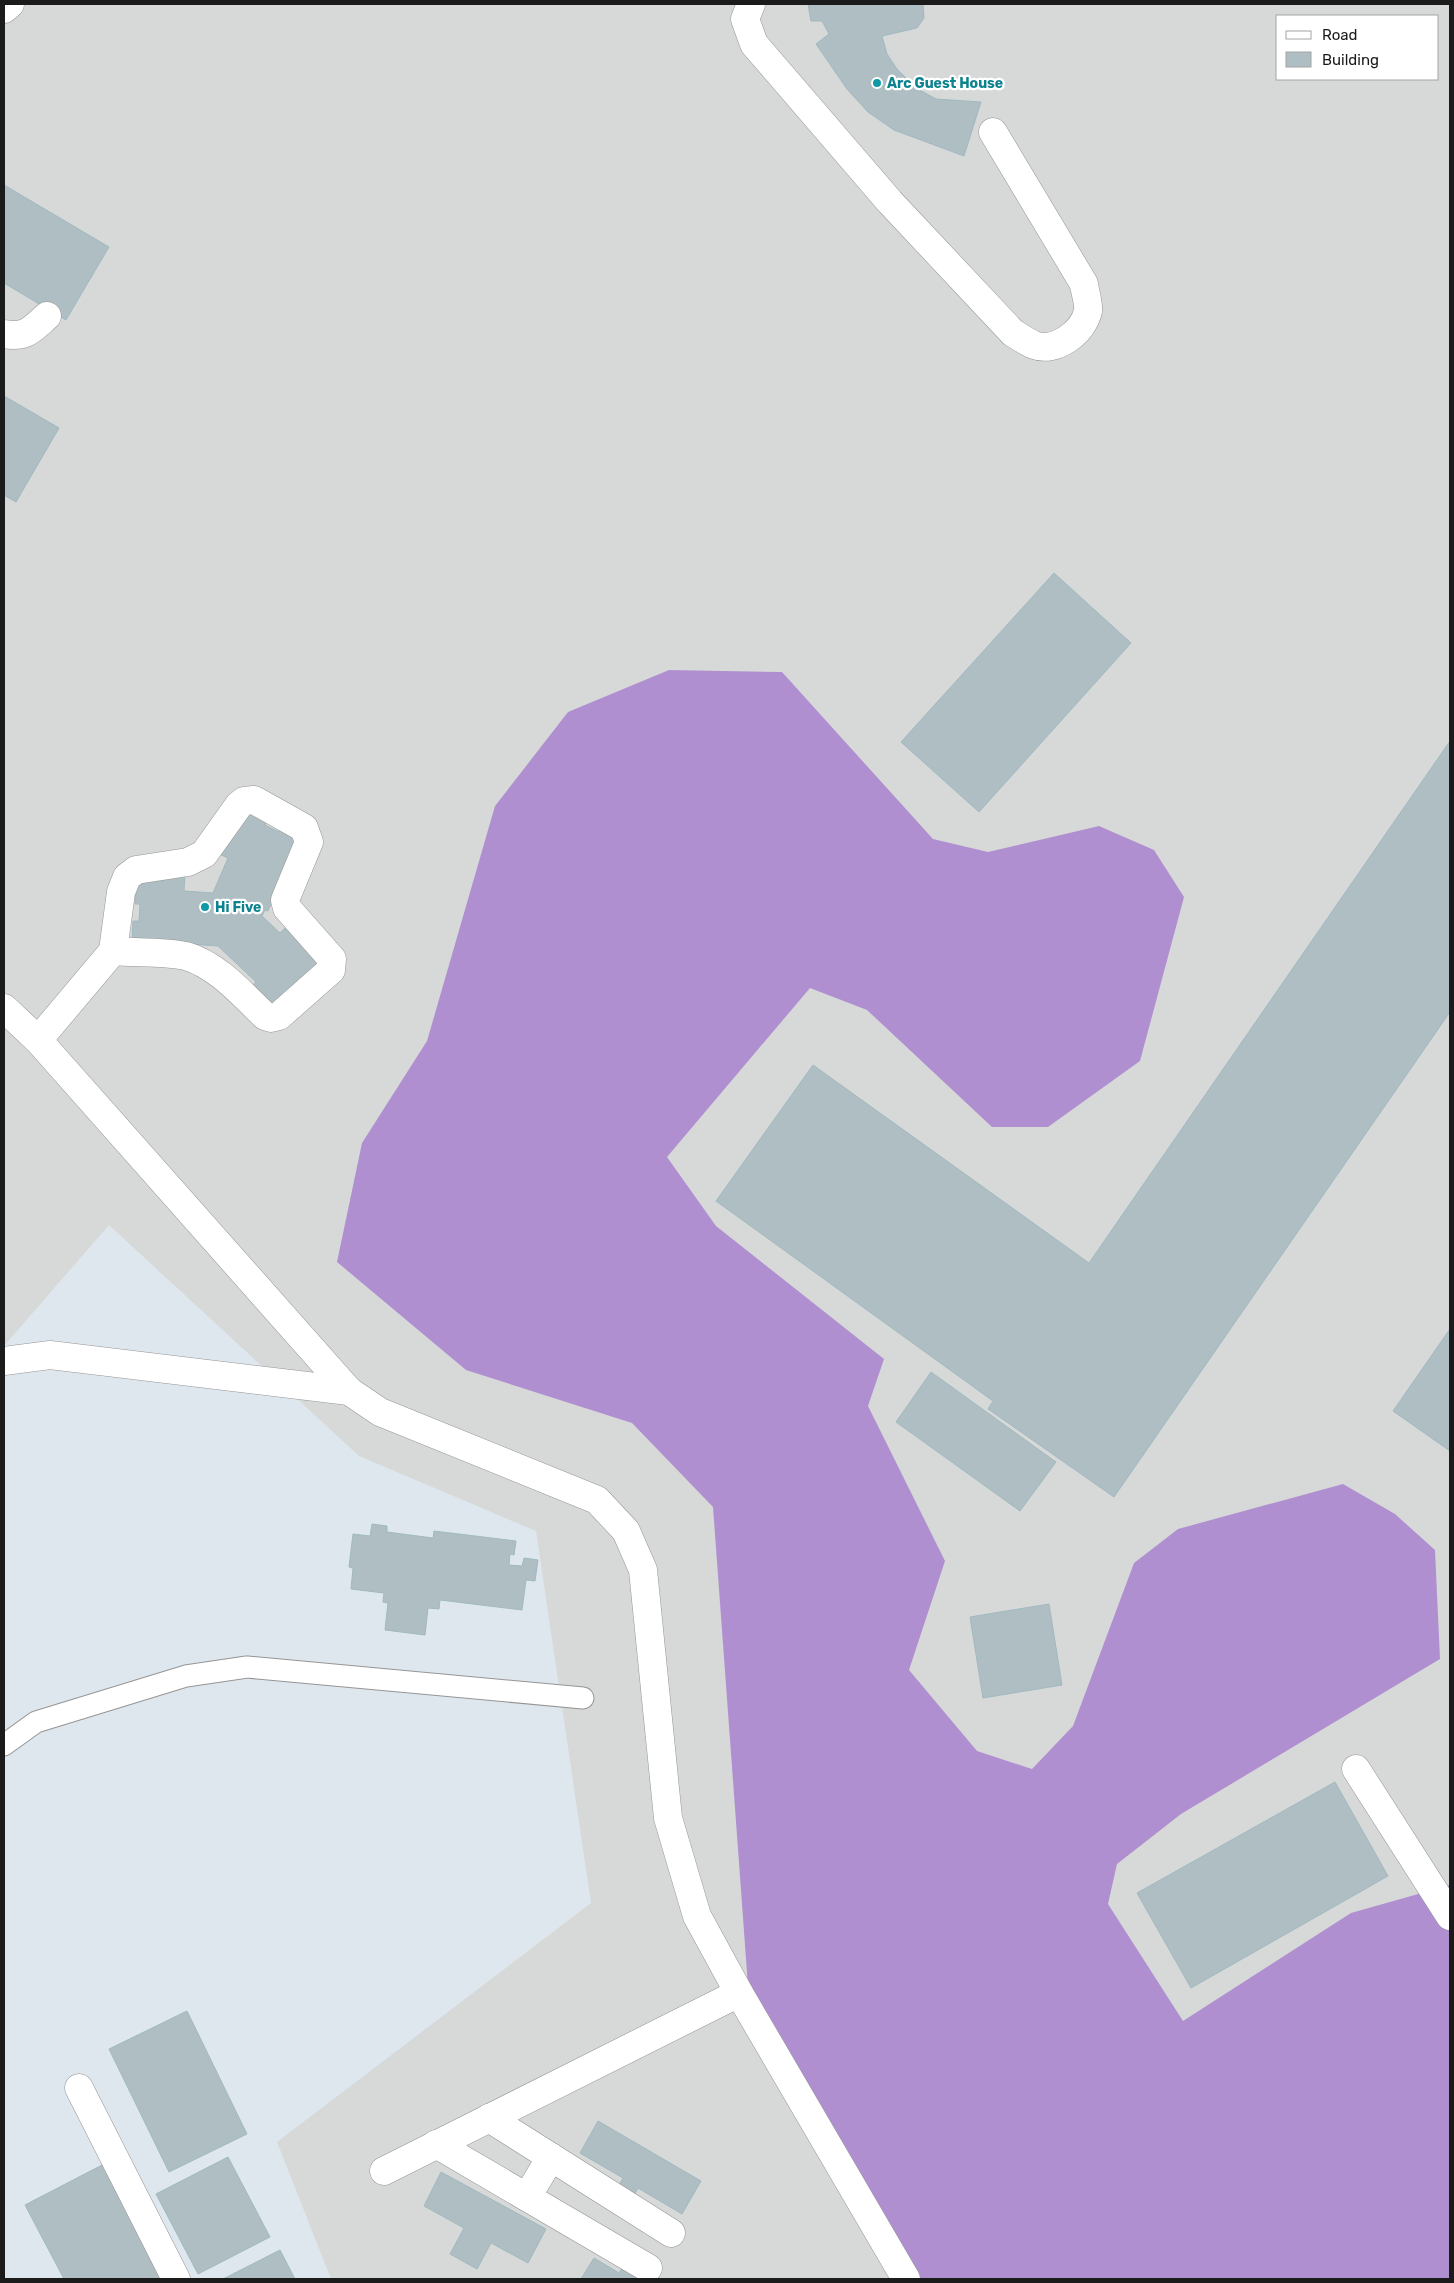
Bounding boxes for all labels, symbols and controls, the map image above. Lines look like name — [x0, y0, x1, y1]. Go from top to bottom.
legend — [1276, 15, 1439, 80]
text: Road — [1322, 26, 1358, 44]
text: Building — [1322, 51, 1379, 69]
place label: Arc Guest House — [887, 75, 1003, 92]
marker: Arc Guest House — [871, 77, 883, 89]
place label: Hi Five — [215, 899, 261, 916]
marker: Hi Five — [199, 901, 211, 913]

